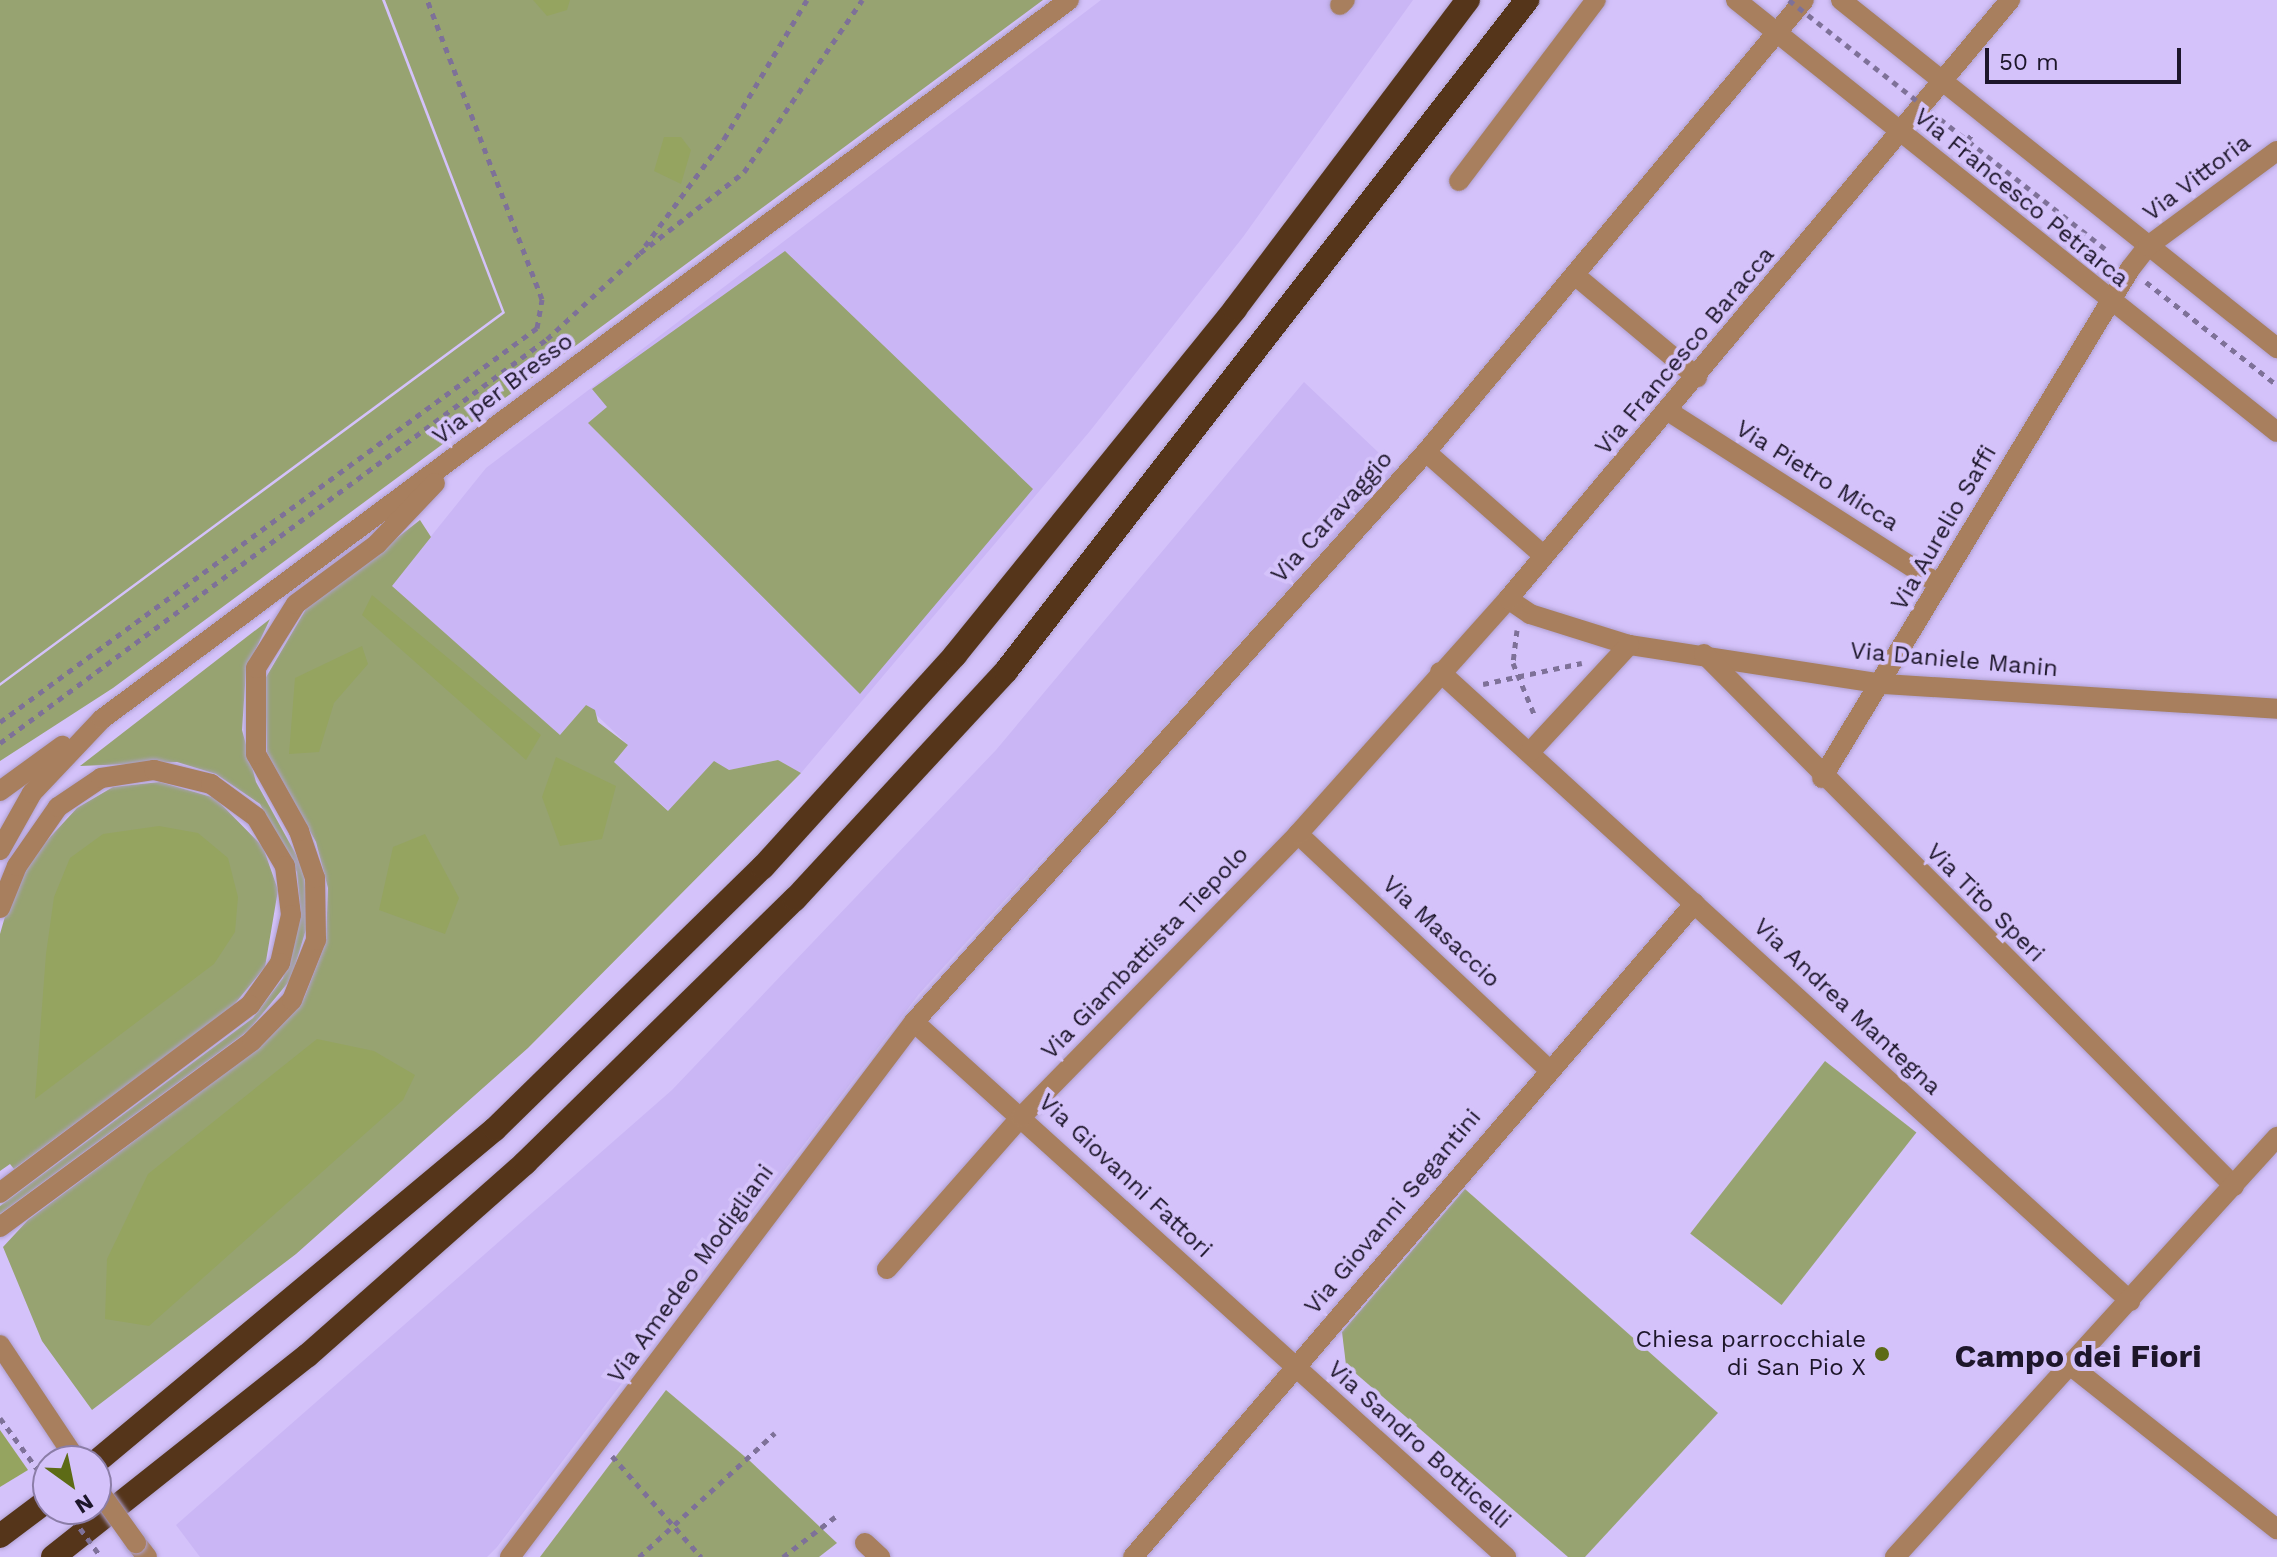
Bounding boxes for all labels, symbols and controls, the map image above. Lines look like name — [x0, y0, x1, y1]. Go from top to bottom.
scale bar — [1989, 32, 2185, 82]
text: 50 m — [1999, 48, 2059, 76]
street label: Via Francesco Petrarca — [1908, 102, 2134, 294]
street label: Via Vittoria — [2137, 128, 2257, 228]
street label: Via Francesco Baracca — [1589, 241, 1781, 461]
street label: Via per Bresso — [427, 327, 579, 451]
street label: Via Pietro Micca — [1730, 414, 1904, 538]
street label: Via Aurelio Saffi — [1885, 440, 2003, 616]
street label: Via Caravaggio — [1265, 445, 1399, 589]
street label: Via Daniele Manin — [1849, 637, 2059, 683]
street label: Via Tito Speri — [1919, 837, 2051, 969]
street label: Via Giambattista Tiepolo — [1035, 840, 1255, 1066]
street label: Via Masaccio — [1376, 870, 1506, 994]
street label: Via Andrea Mantegna — [1746, 912, 1948, 1102]
street label: Via Giovanni Fattori — [1032, 1088, 1218, 1264]
street label: Via Giovanni Segantini — [1298, 1103, 1488, 1321]
street label: Via Amedeo Modigliani — [601, 1158, 781, 1390]
place label: Chiesa parrocchiale di San Pio X — [1635, 1326, 1866, 1382]
district label: Campo dei Fiori — [1954, 1337, 2202, 1375]
marker: Chiesa parrocchiale di San Pio X — [1873, 1345, 1891, 1363]
street label: Via Sandro Botticelli — [1321, 1355, 1517, 1535]
north arrow — [32, 1445, 112, 1525]
text: N — [71, 1489, 98, 1519]

